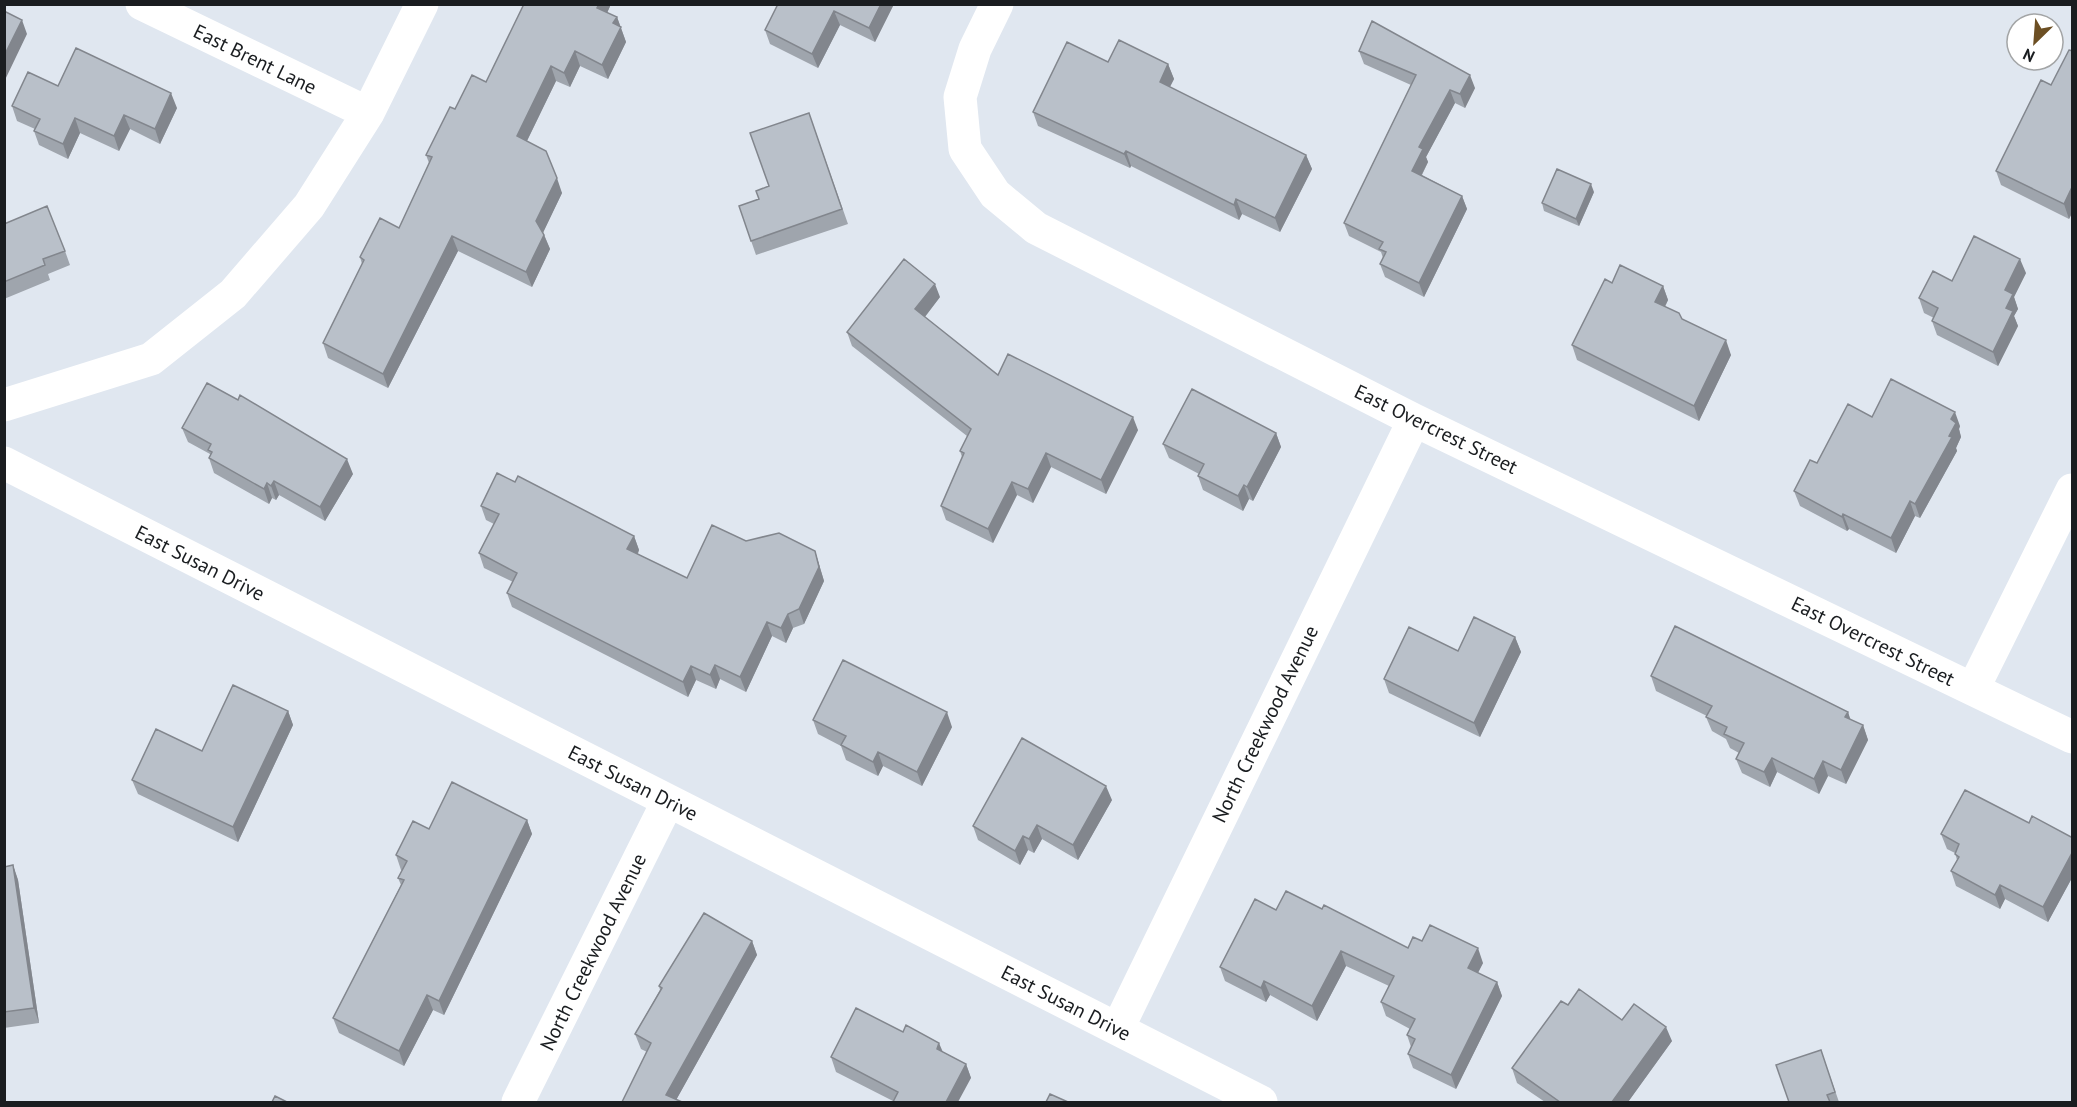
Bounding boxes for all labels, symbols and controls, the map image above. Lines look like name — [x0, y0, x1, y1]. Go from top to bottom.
north arrow — [2005, 12, 2065, 72]
street label: East Brent Lane — [189, 18, 321, 100]
text: N — [2020, 44, 2038, 67]
street label: East Overcrest Street — [1350, 378, 1522, 480]
street label: East Susan Drive — [131, 519, 269, 607]
street label: East Overcrest Street — [1787, 590, 1959, 692]
street label: North Creekwood Avenue — [1206, 621, 1324, 827]
street label: East Susan Drive — [564, 739, 702, 827]
street label: North Creekwood Avenue — [534, 849, 652, 1055]
street label: East Susan Drive — [997, 959, 1135, 1047]

